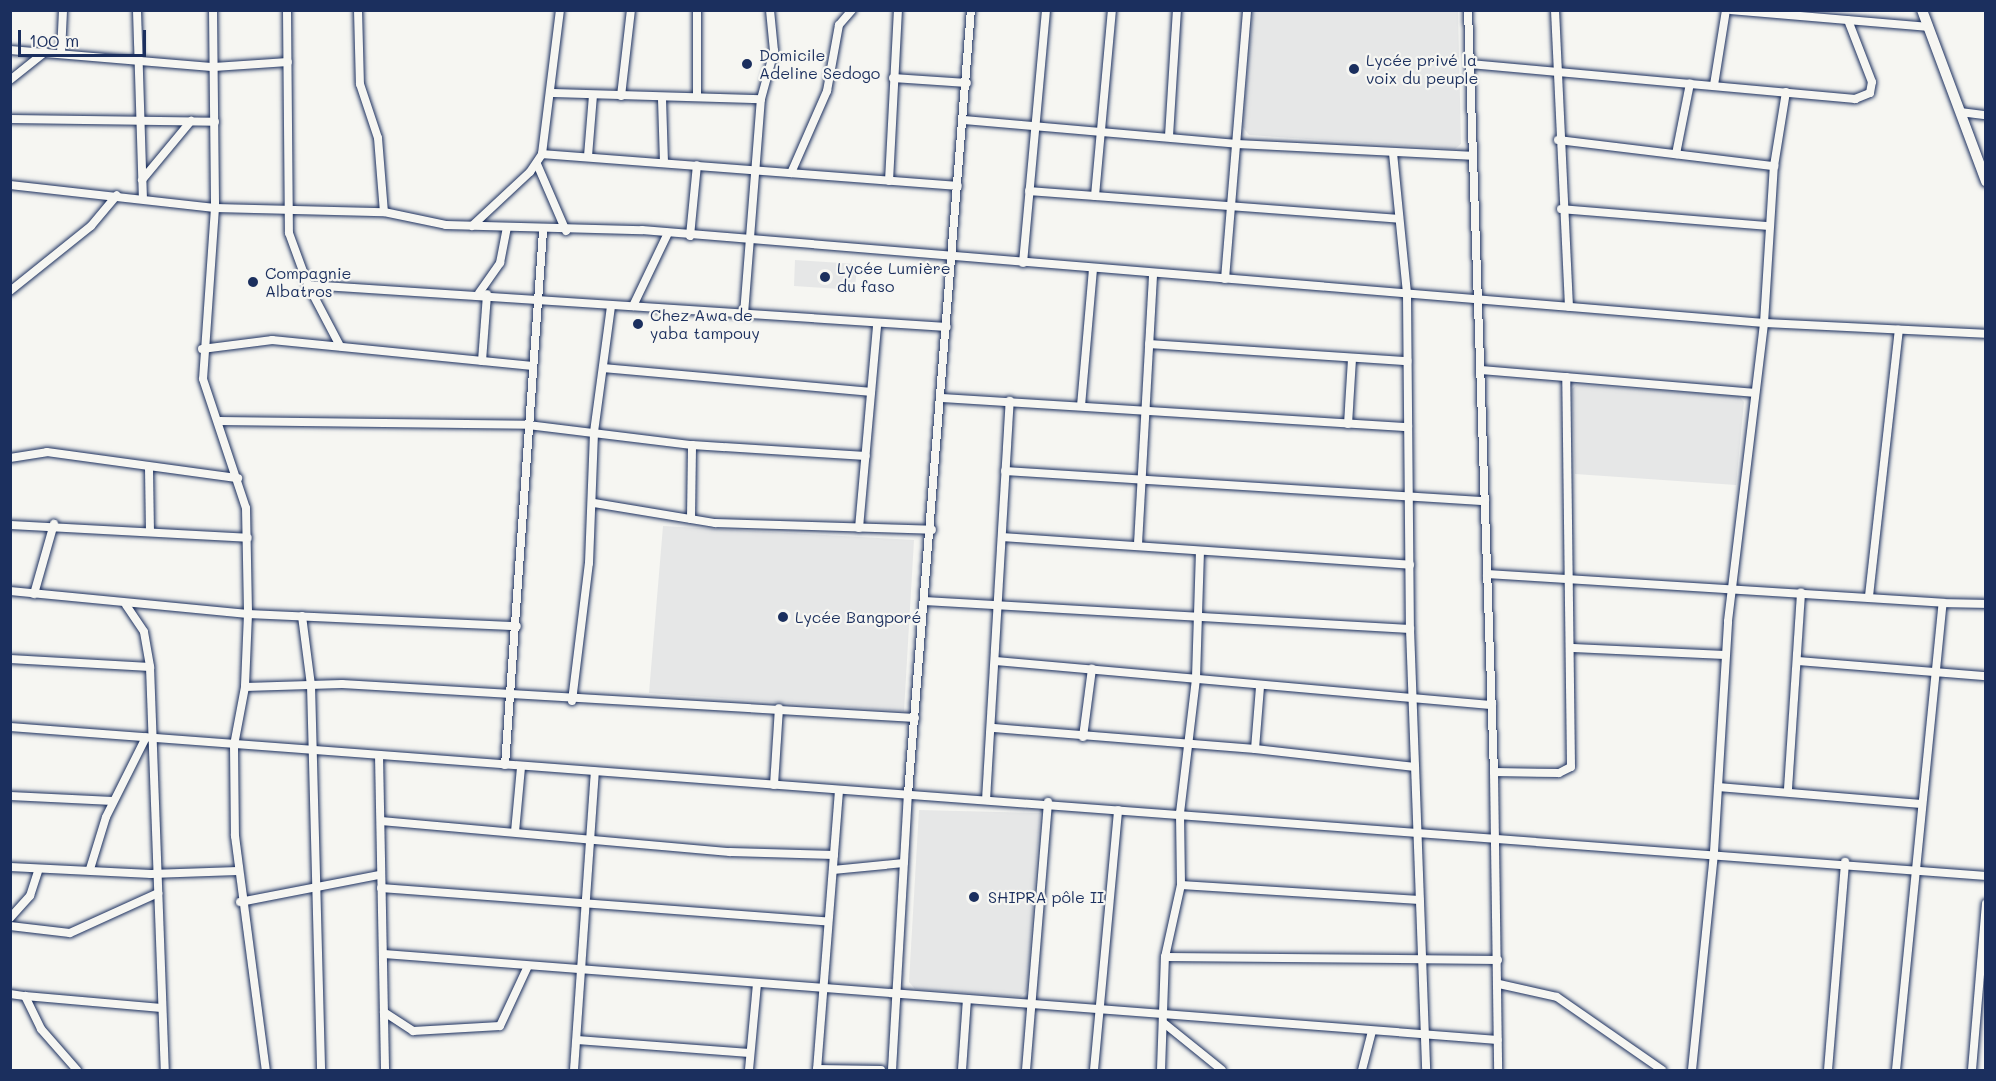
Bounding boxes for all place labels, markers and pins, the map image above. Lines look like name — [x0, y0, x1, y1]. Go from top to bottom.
place label: Domicile Adeline Sedogo — [759, 45, 880, 83]
place label: Lycée privé la voix du peuple — [1366, 50, 1478, 88]
marker: Domicile Adeline Sedogo — [740, 57, 754, 71]
marker: Lycée privé la voix du peuple — [1347, 62, 1361, 76]
place label: Lycée Lumière du faso — [837, 258, 951, 296]
place label: Compagnie Albatros — [265, 263, 351, 301]
marker: Lycée Lumière du faso — [818, 270, 832, 284]
marker: Compagnie Albatros — [246, 275, 260, 289]
place label: Chez Awa de yaba tampouy — [650, 305, 760, 343]
marker: Chez Awa de yaba tampouy — [631, 317, 645, 331]
place label: Lycée Bangporé — [795, 607, 921, 627]
marker: Lycée Bangporé — [776, 610, 790, 624]
place label: SHIPRA pôle II — [988, 887, 1104, 907]
marker: SHIPRA pôle II — [965, 888, 983, 906]

